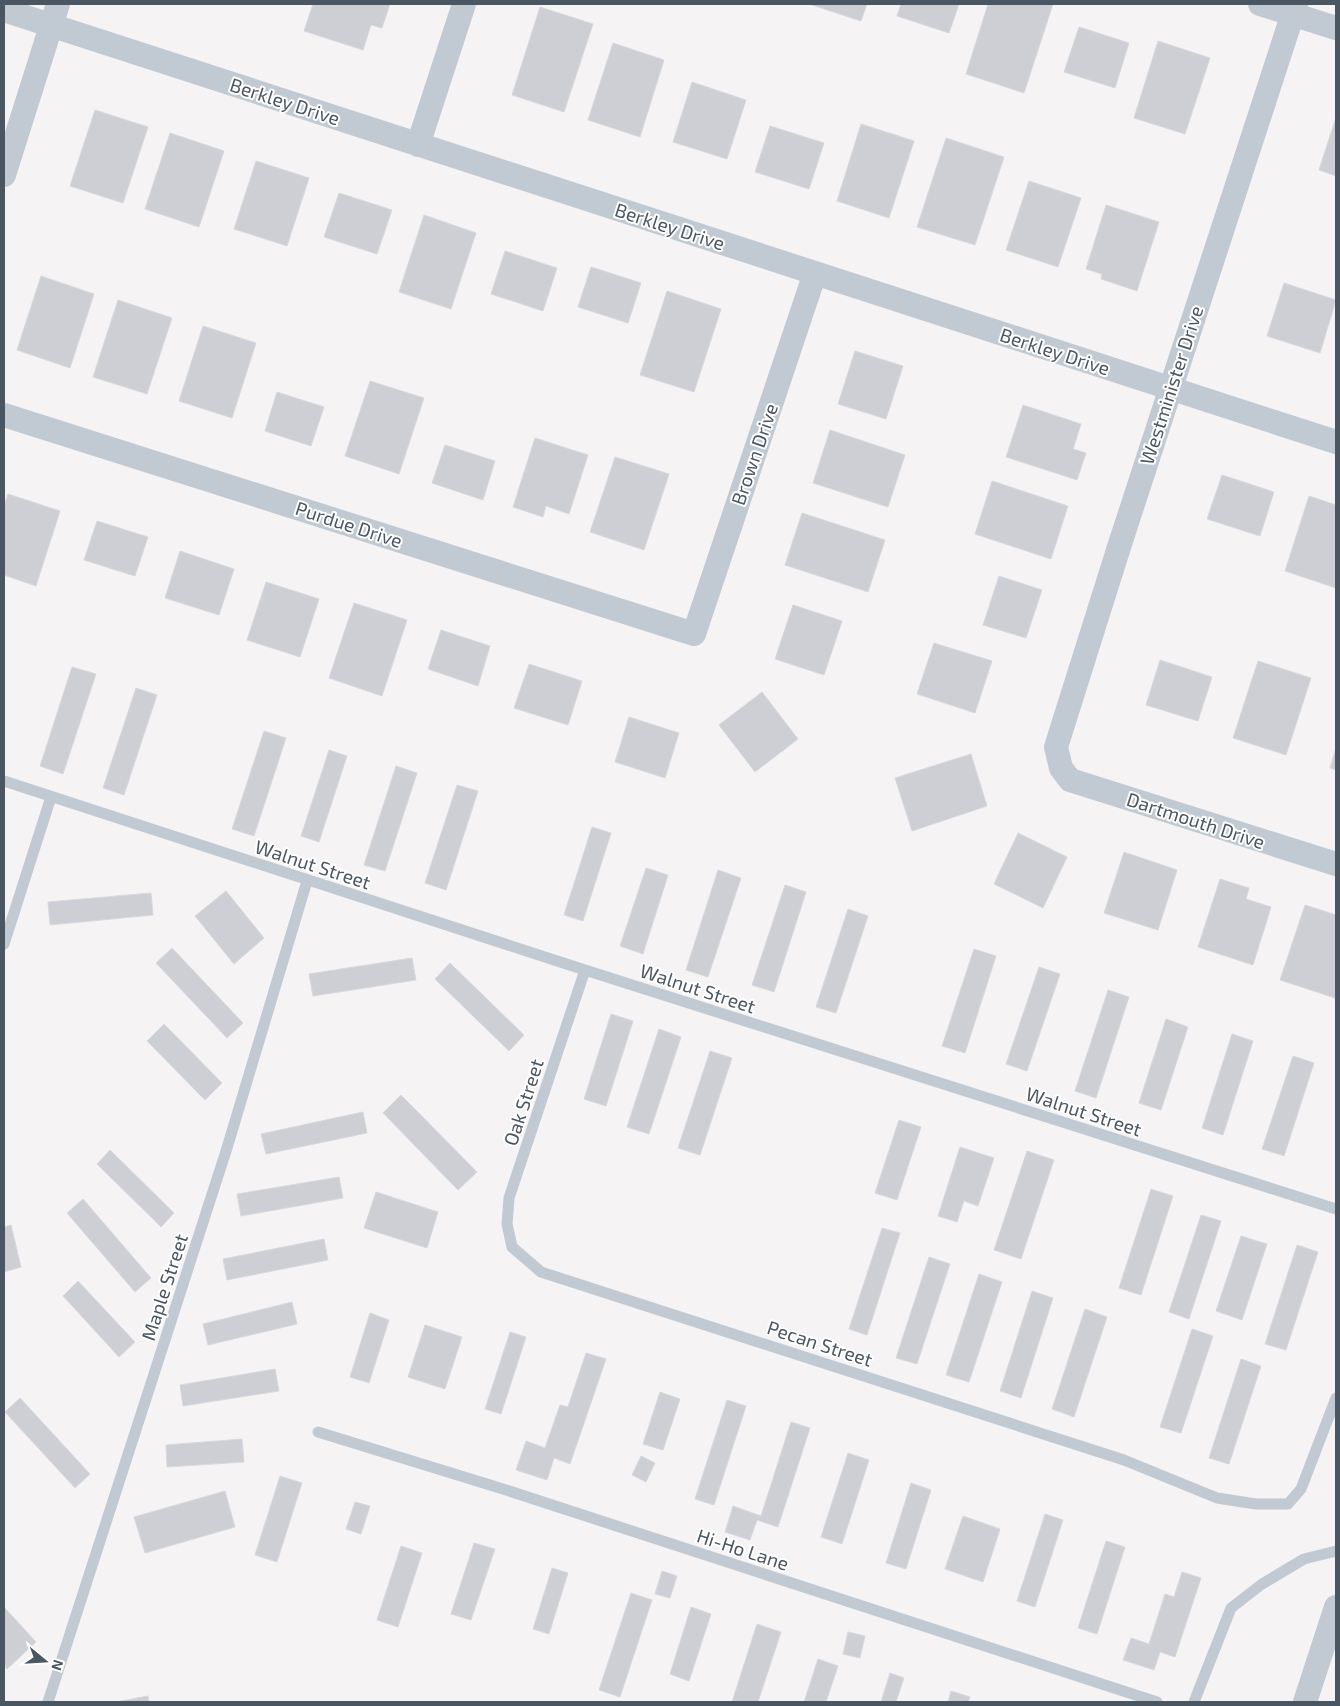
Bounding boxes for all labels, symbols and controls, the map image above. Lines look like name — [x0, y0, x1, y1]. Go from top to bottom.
street label: Berkley Drive — [227, 72, 343, 130]
street label: Berkley Drive — [612, 197, 728, 255]
street label: Westminister Drive — [1134, 303, 1208, 467]
street label: Berkley Drive — [997, 322, 1113, 380]
street label: Brown Drive — [726, 400, 782, 508]
street label: Purdue Drive — [293, 496, 405, 552]
street label: Dartmouth Drive — [1124, 787, 1268, 853]
street label: Walnut Street — [252, 835, 374, 893]
street label: Walnut Street — [637, 959, 759, 1017]
street label: Oak Street — [498, 1056, 548, 1148]
street label: Walnut Street — [1023, 1082, 1145, 1140]
street label: Maple Street — [136, 1231, 192, 1343]
street label: Pecan Street — [765, 1315, 875, 1371]
street label: Hi-Ho Lane — [694, 1523, 792, 1575]
north arrow — [20, 1636, 70, 1686]
text: N — [48, 1658, 67, 1673]

